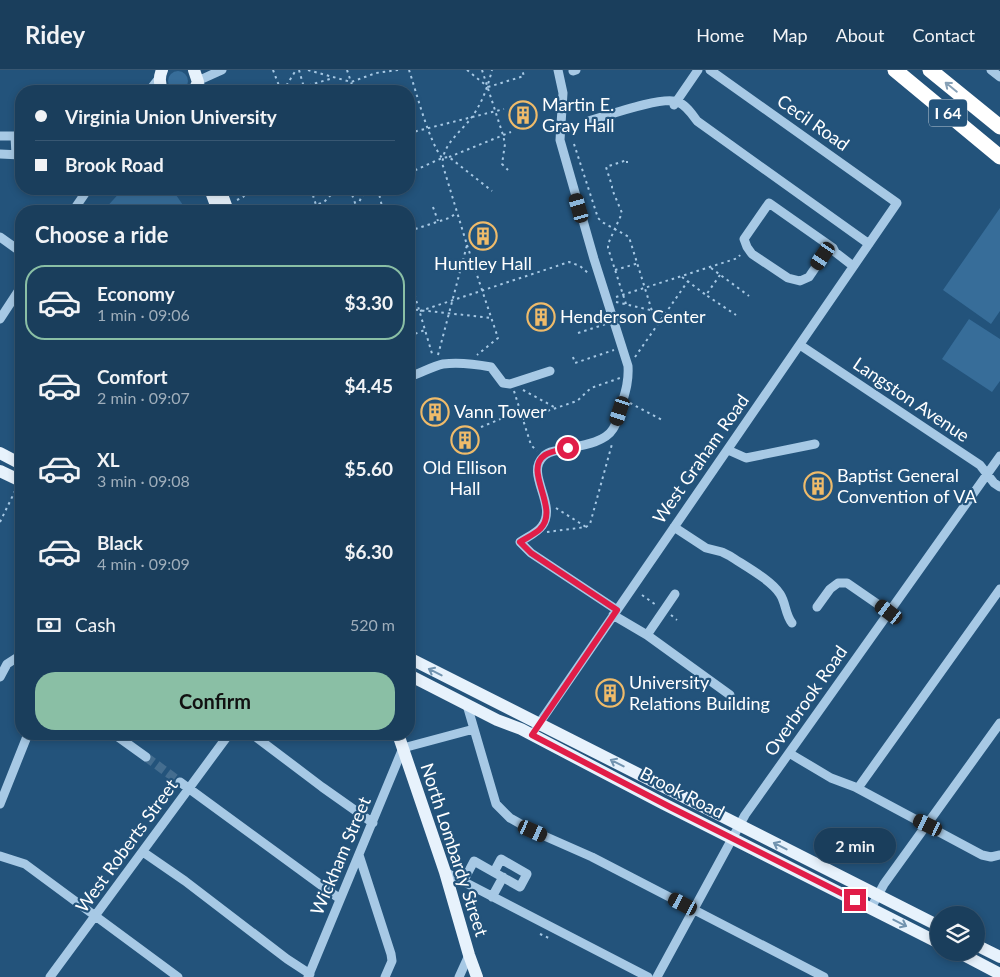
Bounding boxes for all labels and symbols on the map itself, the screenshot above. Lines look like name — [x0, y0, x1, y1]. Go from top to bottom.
one-way arrow — [945, 82, 958, 93]
street label: Cecil Road — [773, 89, 854, 155]
place label: Martin E. Gray Hall — [542, 93, 615, 136]
road number: I 64 — [929, 99, 967, 126]
building icon: Martin E. Gray Hall — [508, 100, 538, 130]
car — [567, 192, 590, 224]
building icon: Huntley Hall — [468, 221, 498, 251]
car — [808, 239, 837, 273]
place label: Huntley Hall — [434, 252, 532, 274]
building icon: Henderson Center — [526, 302, 556, 332]
place label: Henderson Center — [560, 305, 706, 327]
street label: Langston Avenue — [849, 352, 974, 446]
street label: West Graham Road — [647, 390, 753, 527]
car — [608, 394, 631, 428]
building icon: Vann Tower — [420, 397, 450, 427]
place label: Vann Tower — [454, 400, 547, 422]
building icon: Old Ellison Hall — [450, 425, 480, 455]
route start — [557, 437, 579, 459]
place label: Old Ellison Hall — [423, 456, 507, 499]
place label: Baptist General Convention of VA — [837, 464, 977, 507]
building icon: Baptist General Convention of VA — [803, 471, 833, 501]
car — [872, 597, 905, 627]
street label: Overbrook Road — [759, 641, 851, 760]
one-way arrow — [428, 666, 443, 676]
place label: University Relations Building — [629, 671, 770, 714]
building icon: University Relations Building — [595, 678, 625, 708]
one-way arrow — [610, 758, 625, 768]
street label: North Lombardy Street — [417, 760, 494, 940]
street label: Brook Road — [637, 761, 728, 823]
street label: West Roberts Street — [70, 774, 182, 916]
street label: Wickham Street — [305, 793, 375, 918]
car — [911, 812, 944, 838]
car — [516, 818, 549, 844]
callout: 2 min — [814, 828, 896, 862]
one-way arrow — [773, 841, 788, 851]
route end — [844, 889, 866, 911]
car — [666, 891, 699, 917]
one-way arrow — [892, 919, 907, 928]

